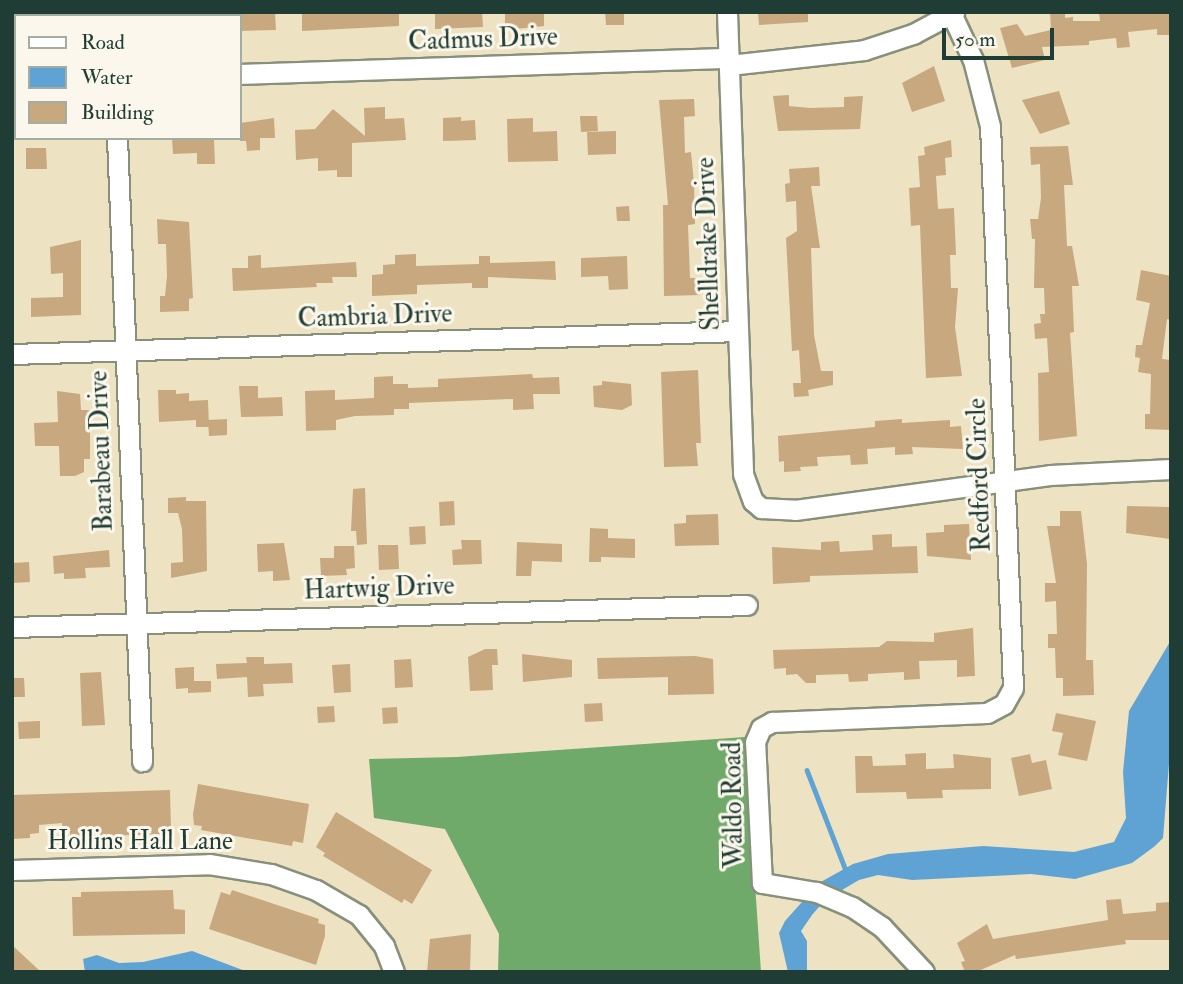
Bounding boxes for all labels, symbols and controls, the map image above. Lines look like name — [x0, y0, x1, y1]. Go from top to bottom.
legend — [14, 14, 242, 140]
scale bar — [945, 14, 1057, 58]
street label: Cadmus Drive — [408, 22, 558, 58]
text: 50 m — [955, 26, 996, 53]
text: Road — [81, 29, 125, 56]
text: Water — [81, 64, 133, 91]
text: Building — [81, 99, 154, 126]
street label: Shelldrake Drive — [690, 157, 728, 331]
street label: Cambria Drive — [297, 299, 453, 335]
street label: Barabeau Drive — [84, 370, 120, 532]
street label: Redford Circle — [962, 398, 998, 552]
street label: Hartwig Drive — [303, 571, 455, 607]
street label: Waldo Road — [717, 741, 751, 869]
street label: Hollins Hall Lane — [47, 826, 233, 858]

